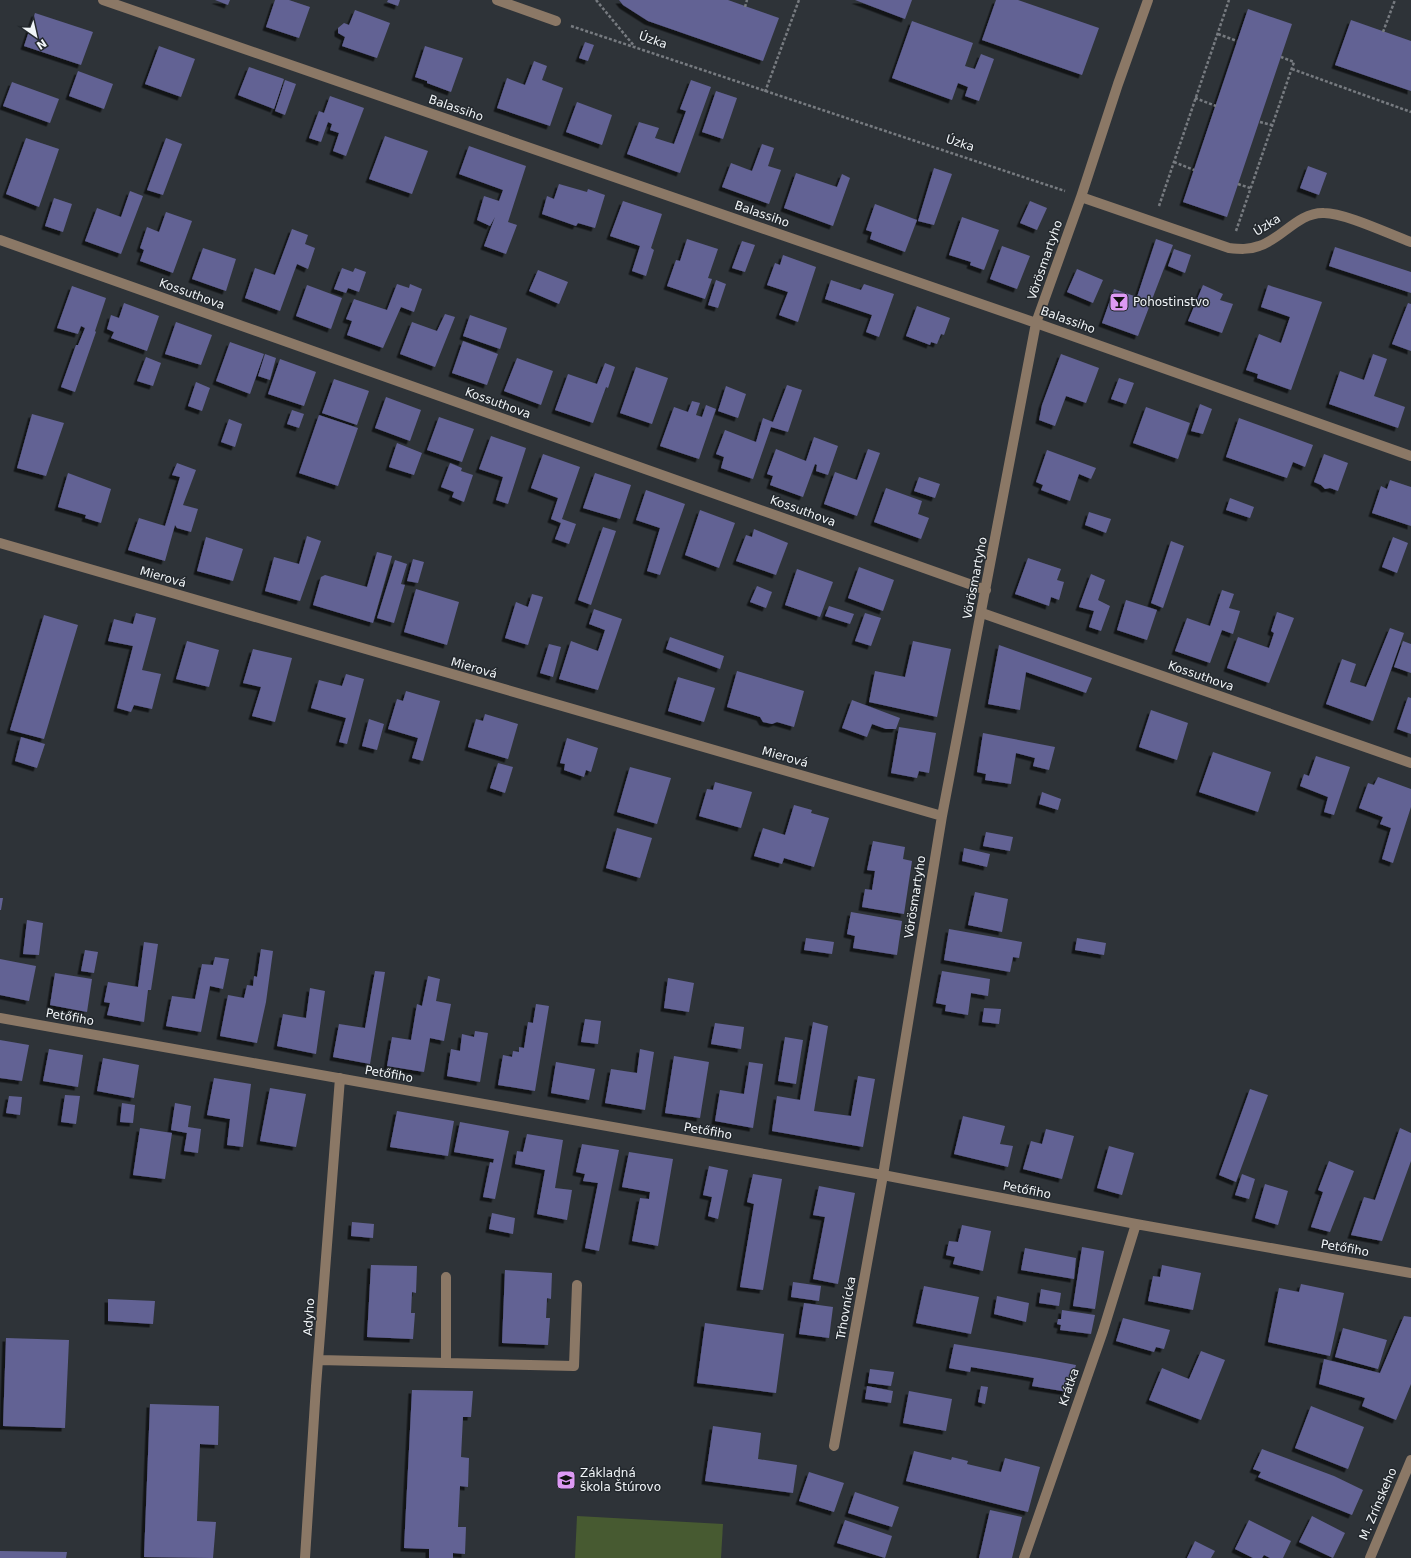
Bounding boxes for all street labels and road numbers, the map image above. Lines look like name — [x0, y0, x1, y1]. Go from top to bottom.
street label: Úzka — [637, 28, 669, 51]
street label: Balassiho — [427, 92, 485, 124]
street label: Úzka — [944, 131, 976, 154]
street label: Balassiho — [733, 198, 791, 230]
street label: Úzka — [1250, 210, 1283, 239]
street label: Vörösmartyho — [1025, 218, 1065, 302]
street label: Kossuthova — [157, 276, 227, 312]
street label: Balassiho — [1039, 304, 1097, 336]
street label: Kossuthova — [463, 385, 533, 421]
street label: Kossuthova — [768, 493, 838, 529]
street label: Vörösmartyho — [960, 536, 990, 620]
street label: Mierová — [138, 564, 188, 590]
street label: Mierová — [449, 655, 499, 681]
street label: Kossuthova — [1166, 658, 1236, 694]
street label: Mierová — [760, 744, 810, 770]
street label: Vörösmartyho — [902, 855, 928, 939]
street label: Petőfiho — [45, 1006, 95, 1028]
street label: Petőfiho — [364, 1063, 414, 1085]
street label: Petőfiho — [683, 1120, 733, 1142]
street label: Petőfiho — [1002, 1178, 1052, 1202]
street label: Petőfiho — [1320, 1237, 1370, 1259]
street label: Trhovnícka — [833, 1275, 858, 1342]
street label: Adyho — [301, 1298, 317, 1336]
street label: Krátka — [1056, 1366, 1082, 1408]
street label: M. Zrínskeho — [1356, 1466, 1400, 1542]

